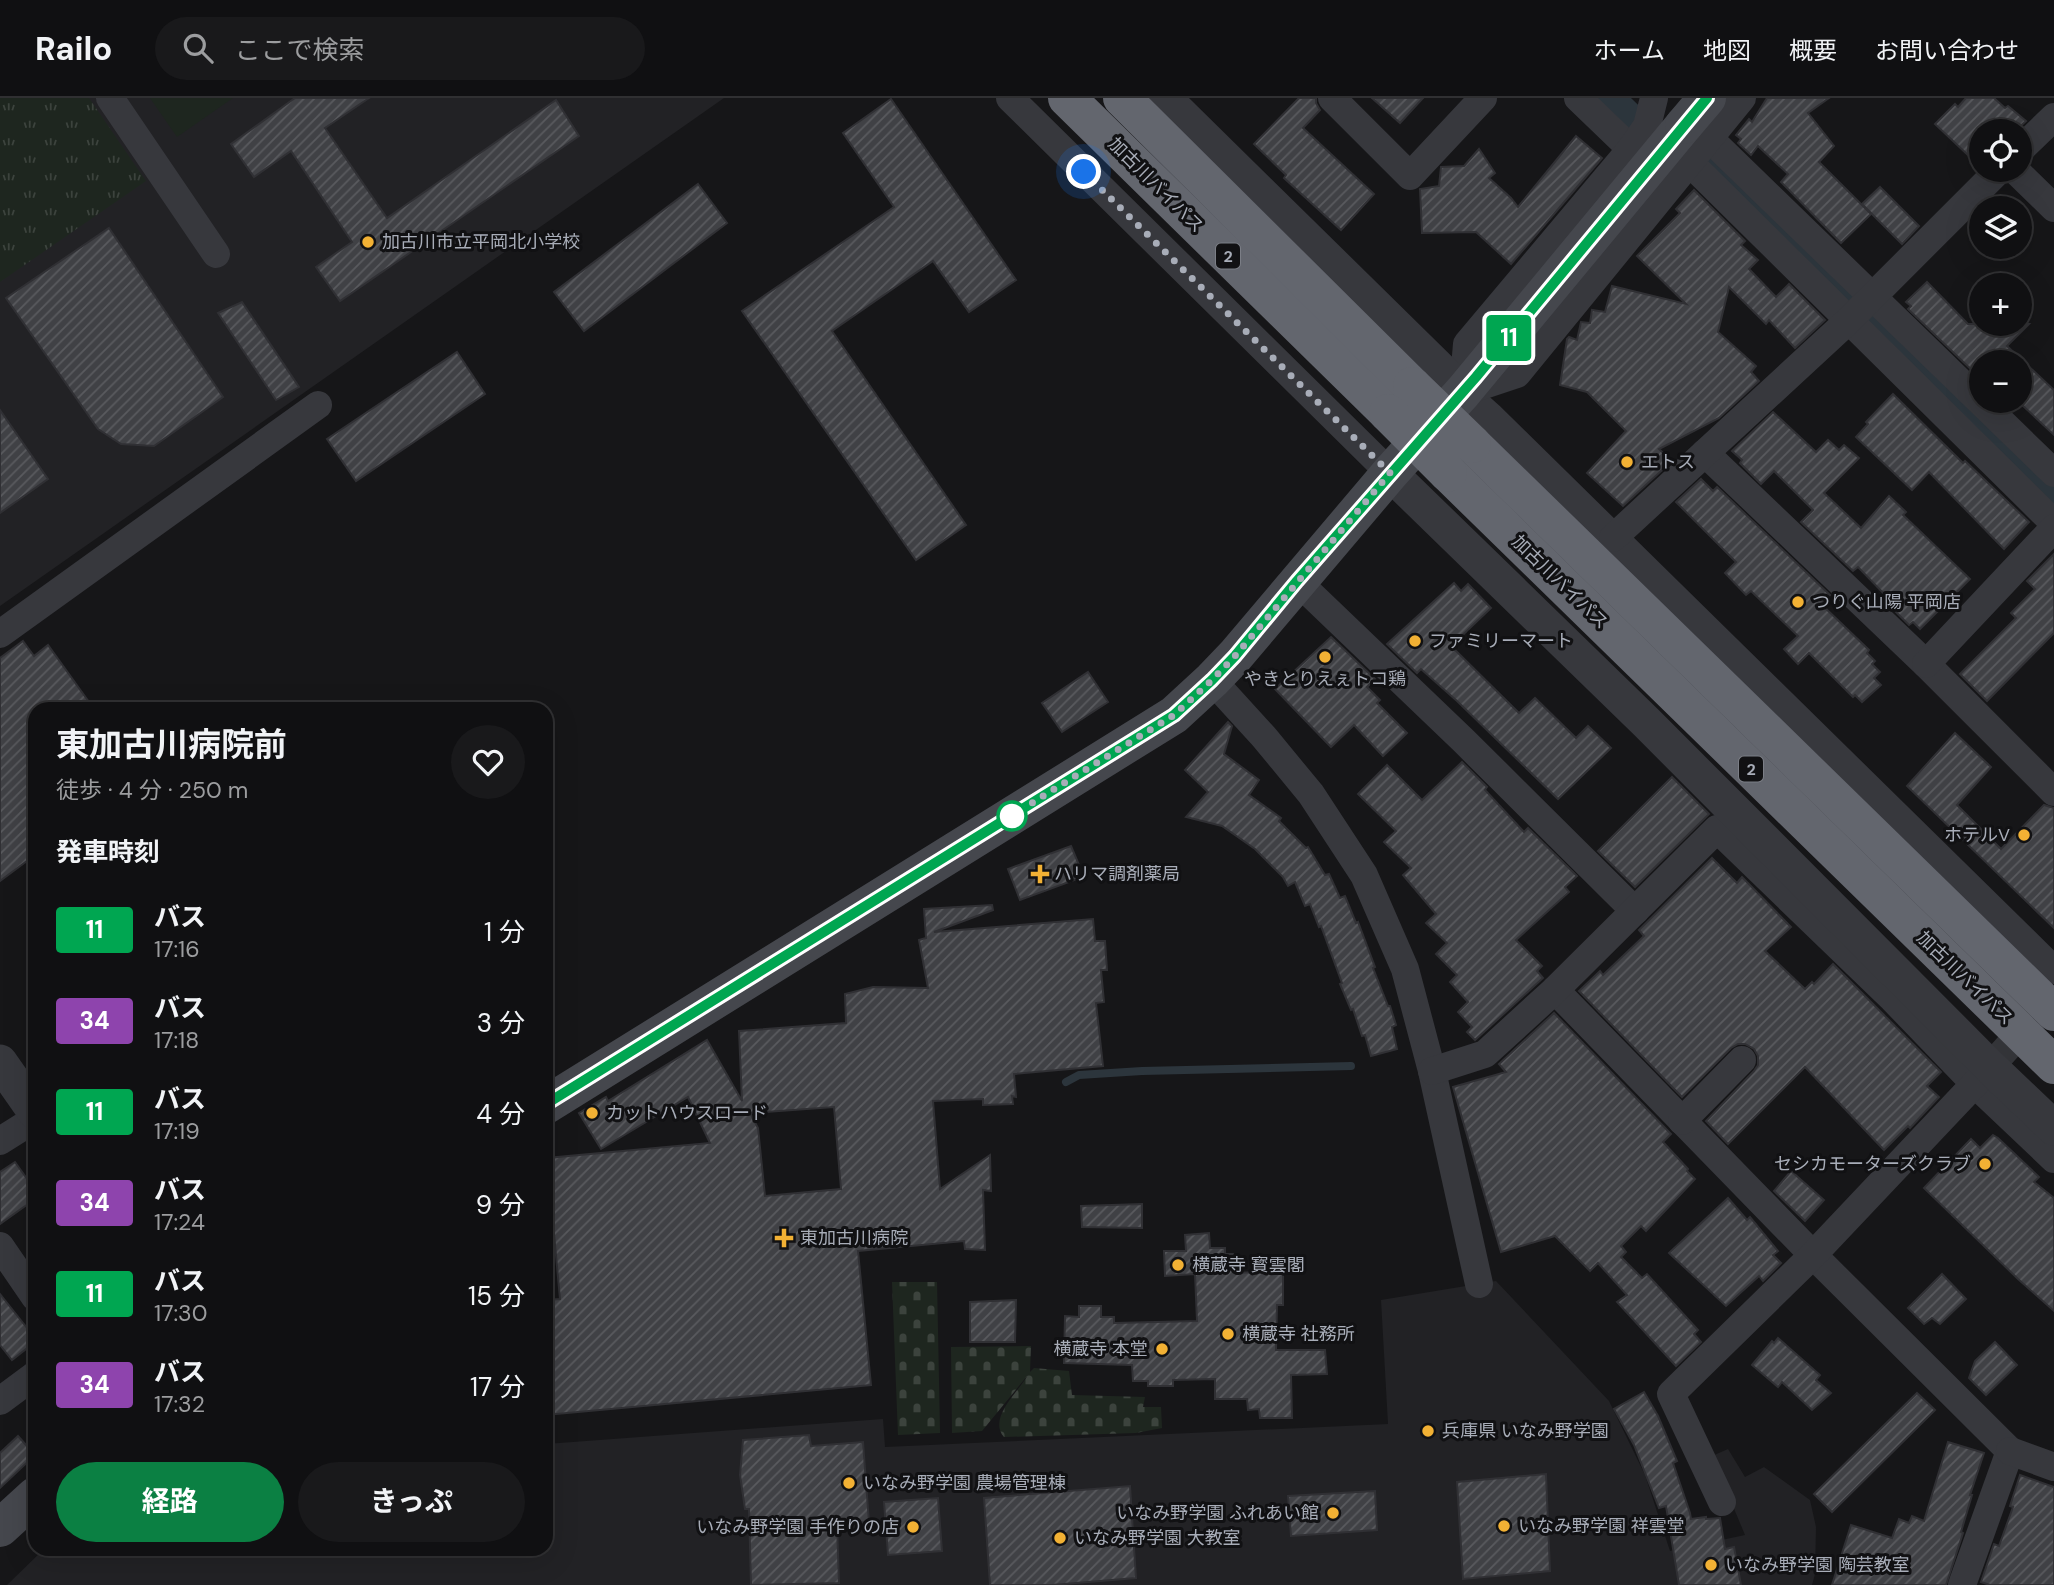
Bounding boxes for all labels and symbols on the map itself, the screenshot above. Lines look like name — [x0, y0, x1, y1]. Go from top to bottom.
street label: 加古川バイパス — [1103, 132, 1209, 238]
your location — [1066, 154, 1101, 189]
place label: 加古川市立平岡北小学校 — [382, 230, 580, 254]
marker: 加古川市立平岡北小学校 — [360, 234, 376, 250]
road number: 2 — [1216, 244, 1240, 268]
line badge: 11 — [1478, 315, 1540, 361]
place label: エトス — [1641, 450, 1695, 474]
marker: エトス — [1619, 454, 1635, 470]
street label: 加古川バイパス — [1506, 530, 1614, 634]
place label: つりぐ山陽 平岡店 — [1812, 590, 1961, 614]
marker: つりぐ山陽 平岡店 — [1790, 594, 1806, 610]
place label: ファミリーマート — [1429, 629, 1573, 653]
marker: ファミリーマート — [1407, 633, 1423, 649]
marker: やきとりえぇトコ鶏 — [1317, 649, 1333, 665]
place label: やきとりえぇトコ鶏 — [1244, 667, 1406, 691]
road number: 2 — [1739, 756, 1763, 782]
unlabelled marker — [997, 801, 1027, 831]
place label: ホテルV — [1944, 823, 2010, 847]
marker: ホテルV — [2016, 827, 2032, 843]
place label: ハリマ調剤薬局 — [1054, 862, 1180, 886]
marker: ハリマ調剤薬局 — [1032, 866, 1048, 882]
street label: 加古川バイパス — [1911, 926, 2019, 1030]
place label: カットハウスロード — [606, 1101, 768, 1125]
marker: カットハウスロード — [584, 1105, 600, 1121]
place label: セシカモーターズクラブ — [1774, 1152, 1971, 1176]
marker: セシカモーターズクラブ — [1977, 1156, 1993, 1172]
place label: 東加古川病院 — [800, 1226, 908, 1250]
marker: 東加古川病院 — [774, 1228, 794, 1248]
place label: 横蔵寺 寳雲閣 — [1192, 1253, 1305, 1277]
marker: 横蔵寺 寳雲閣 — [1170, 1257, 1186, 1273]
place label: 横蔵寺 社務所 — [1242, 1322, 1355, 1346]
marker: 横蔵寺 社務所 — [1220, 1326, 1236, 1342]
place label: 横蔵寺 本堂 — [1053, 1337, 1148, 1361]
marker: 横蔵寺 本堂 — [1154, 1341, 1170, 1357]
place label: 兵庫県 いなみ野学園 — [1442, 1419, 1609, 1443]
marker: 兵庫県 いなみ野学園 — [1420, 1423, 1436, 1439]
place label: いなみ野学園 農場管理棟 — [863, 1471, 1066, 1495]
marker: いなみ野学園 農場管理棟 — [841, 1475, 857, 1491]
place label: いなみ野学園 ふれあい館 — [1116, 1501, 1319, 1525]
marker: いなみ野学園 ふれあい館 — [1325, 1505, 1341, 1521]
place label: いなみ野学園 祥雲堂 — [1518, 1514, 1685, 1538]
place label: いなみ野学園 手作りの店 — [696, 1515, 899, 1539]
marker: いなみ野学園 祥雲堂 — [1496, 1518, 1512, 1534]
marker: いなみ野学園 手作りの店 — [905, 1519, 921, 1535]
place label: いなみ野学園 大教室 — [1074, 1526, 1241, 1550]
marker: いなみ野学園 大教室 — [1052, 1530, 1068, 1546]
place label: いなみ野学園 陶芸教室 — [1725, 1553, 1910, 1577]
marker: いなみ野学園 陶芸教室 — [1703, 1557, 1719, 1573]

